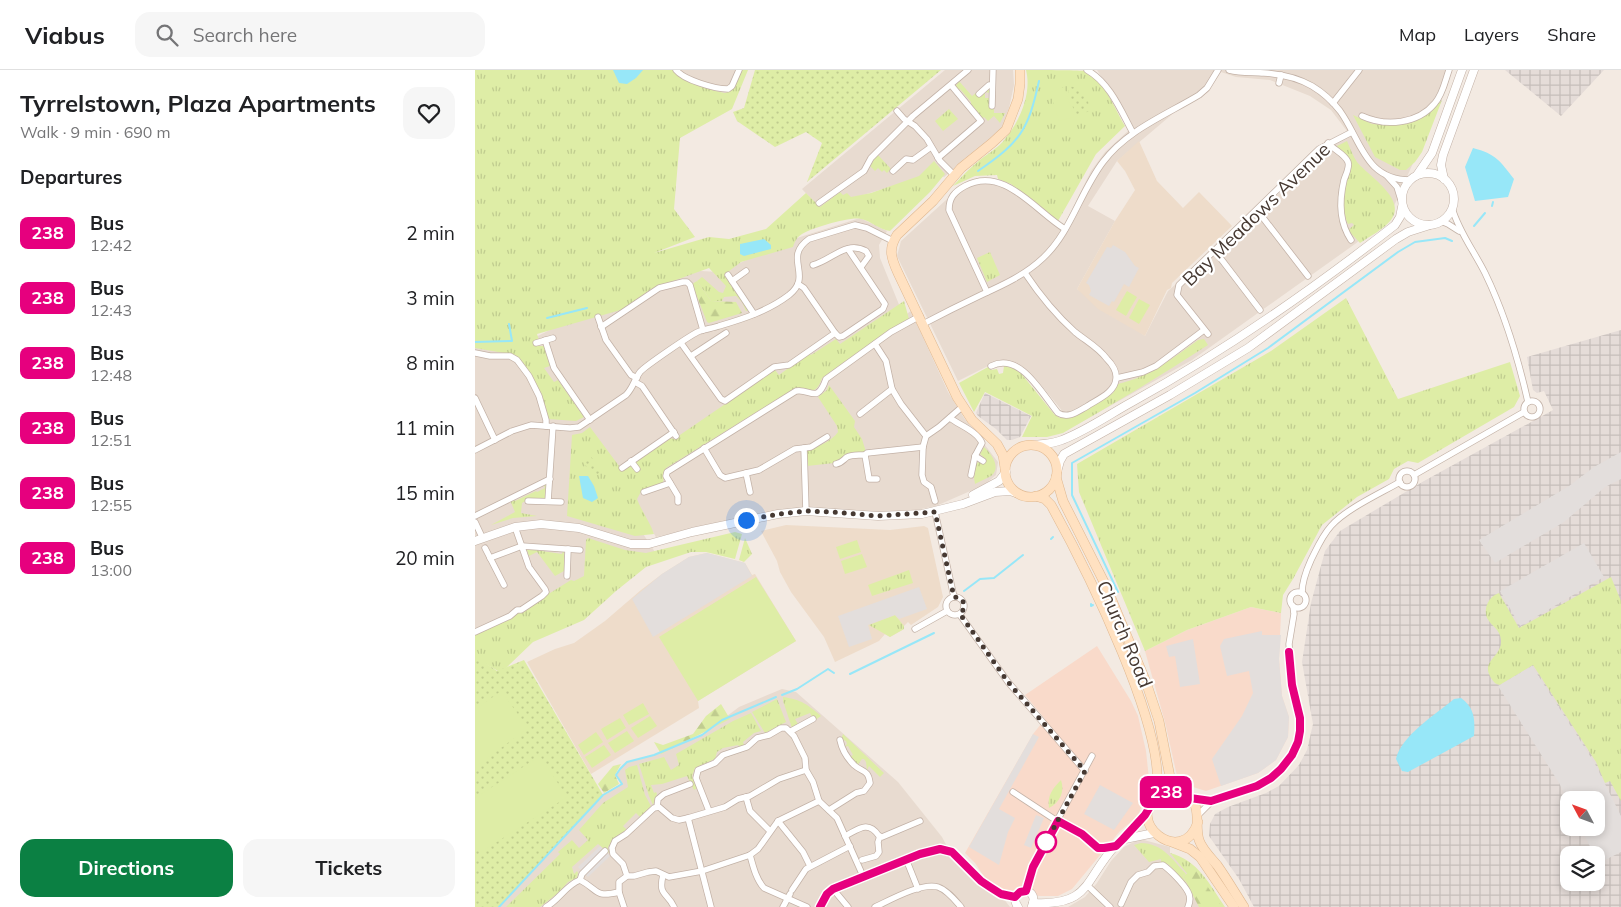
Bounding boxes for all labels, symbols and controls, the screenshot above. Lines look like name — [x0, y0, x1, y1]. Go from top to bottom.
search box — [135, 12, 485, 57]
text: Viabus — [25, 20, 105, 50]
icon: search — [153, 21, 181, 49]
text: Search here — [193, 23, 297, 47]
text: Map — [1399, 23, 1436, 46]
text: Layers — [1464, 23, 1519, 46]
text: Share — [1547, 23, 1596, 46]
button: heart — [403, 87, 455, 139]
text: Tyrrelstown, Plaza Apartments — [20, 88, 376, 118]
text: Walk · 9 min · 690 m — [20, 122, 171, 142]
street label: Bay Meadows Avenue — [1177, 137, 1335, 291]
text: Departures — [20, 165, 122, 189]
text: Bus — [90, 211, 124, 235]
text: 238 — [31, 221, 64, 244]
text: 2 min — [406, 221, 455, 245]
text: 12:42 — [90, 235, 132, 255]
text: Bus — [90, 276, 124, 300]
text: 238 — [31, 286, 64, 309]
text: 3 min — [406, 286, 455, 310]
text: 12:43 — [90, 300, 132, 320]
text: Bus — [90, 341, 124, 365]
text: 238 — [31, 351, 64, 374]
text: 8 min — [406, 351, 455, 375]
text: 12:48 — [90, 365, 132, 385]
text: Bus — [90, 406, 124, 430]
text: 238 — [31, 416, 64, 439]
text: 11 min — [395, 416, 455, 440]
text: 12:51 — [90, 430, 132, 450]
text: Bus — [90, 471, 124, 495]
text: 238 — [31, 481, 64, 504]
text: 15 min — [395, 481, 455, 505]
text: 12:55 — [90, 495, 132, 515]
your location — [734, 508, 759, 533]
text: Bus — [90, 536, 124, 560]
text: 238 — [31, 546, 64, 569]
text: 20 min — [395, 546, 455, 570]
text: 13:00 — [90, 560, 132, 580]
street label: Church Road — [1092, 577, 1158, 691]
line badge: 238 — [1137, 776, 1195, 808]
text: 238 — [1150, 780, 1182, 803]
north arrow — [1560, 791, 1605, 836]
map controls — [1560, 791, 1605, 891]
unlabelled marker — [1035, 831, 1057, 853]
button: Directions — [20, 839, 233, 897]
button: Tickets — [243, 839, 455, 897]
button: layers — [1560, 846, 1605, 891]

